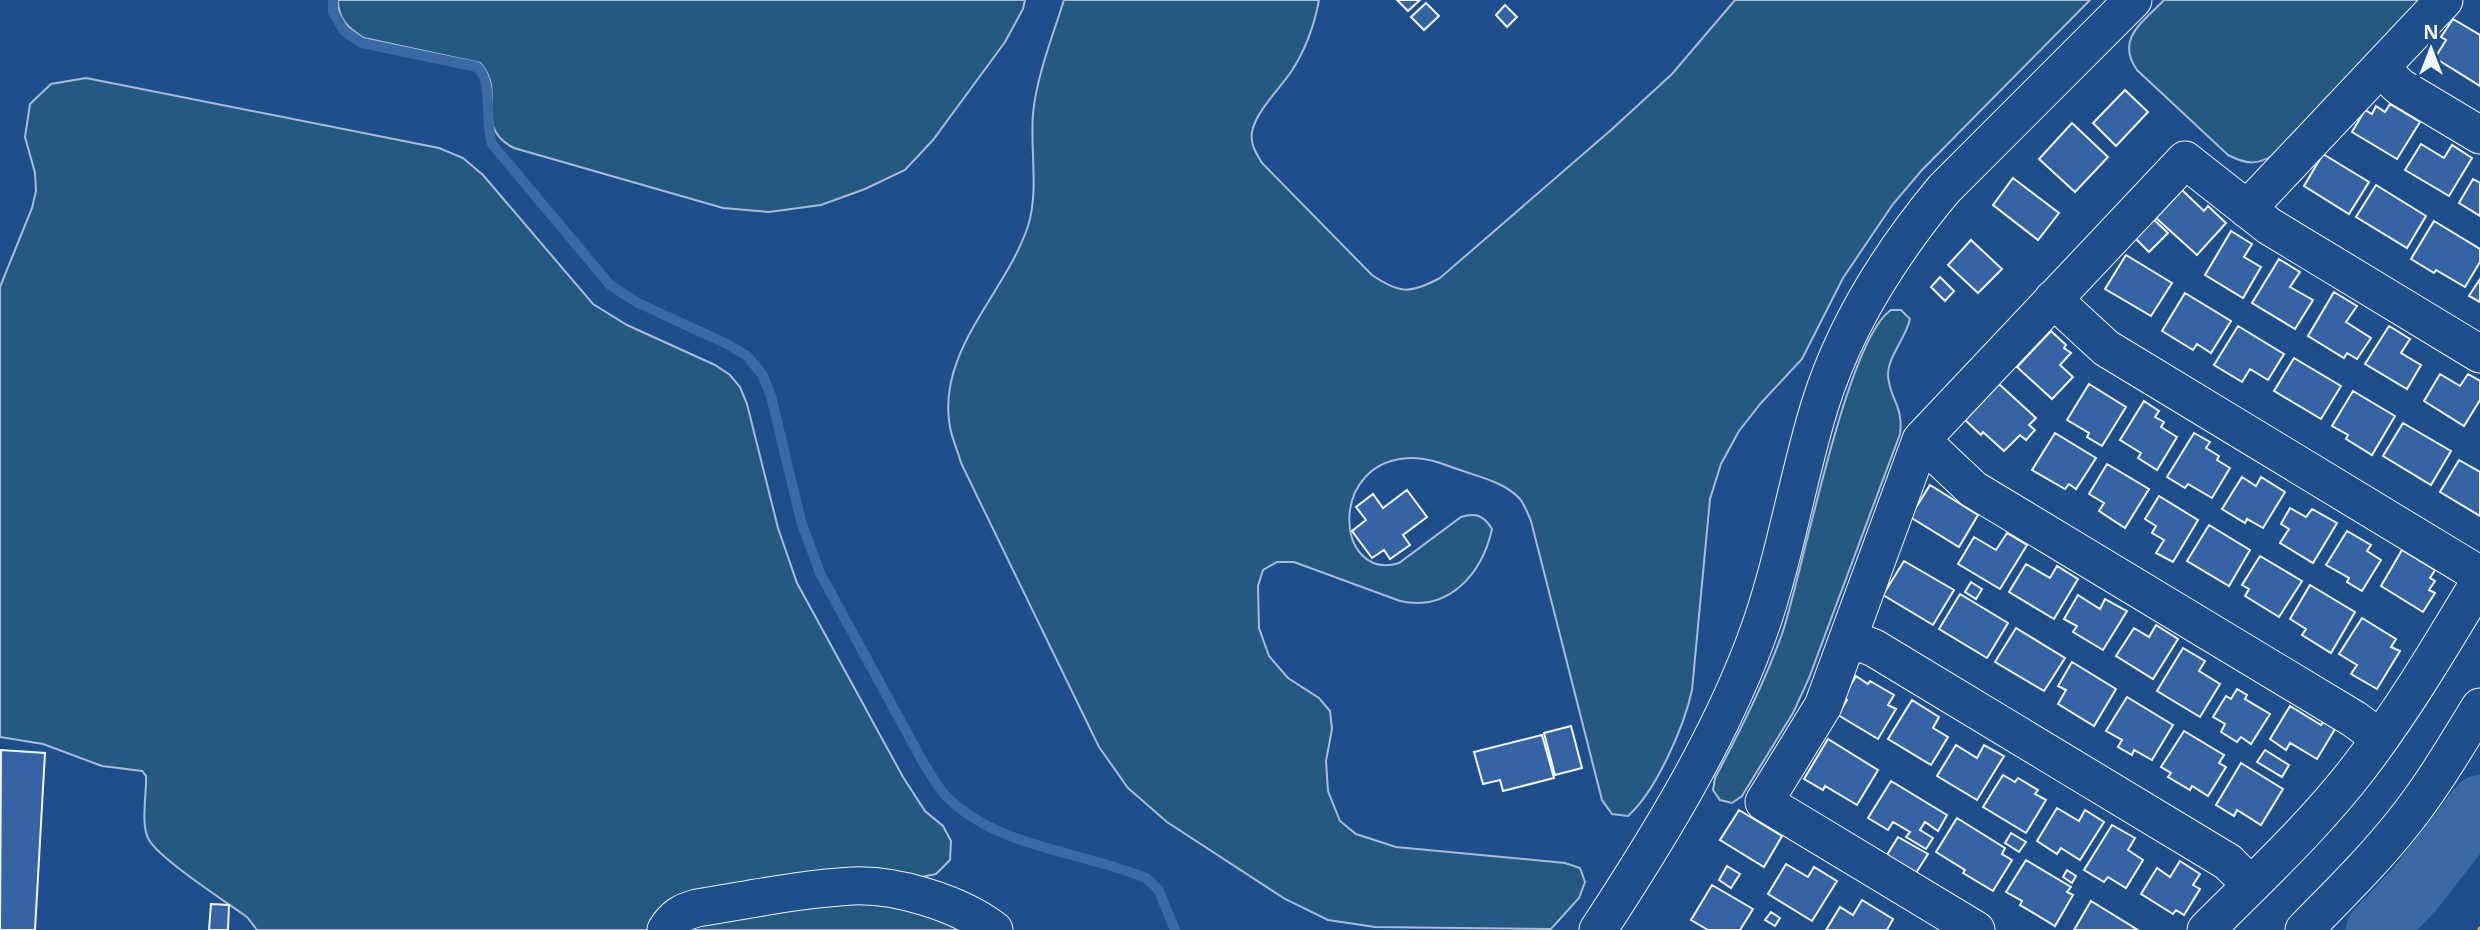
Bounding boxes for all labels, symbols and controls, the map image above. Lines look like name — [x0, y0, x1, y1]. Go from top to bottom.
north arrow — [2396, 14, 2466, 84]
text: N — [2423, 19, 2439, 45]

